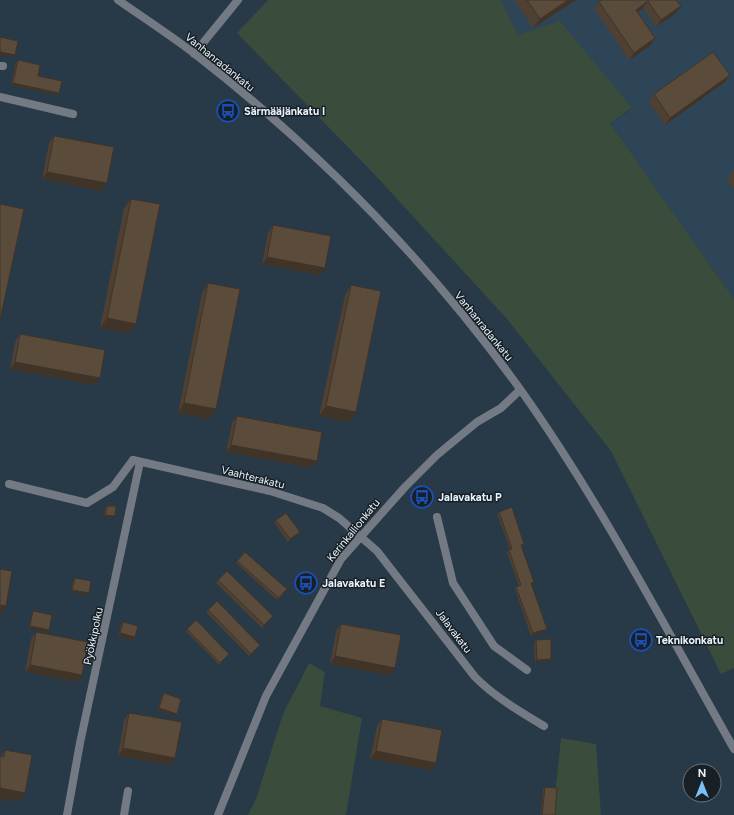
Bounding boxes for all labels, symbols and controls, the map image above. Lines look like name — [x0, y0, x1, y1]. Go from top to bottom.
street label: Vanhanradankatu — [182, 30, 257, 94]
bus stop icon: Särmääjänkatu I — [215, 98, 241, 124]
place label: Särmääjänkatu I — [244, 105, 325, 118]
street label: Vanhanradankatu — [452, 289, 516, 364]
street label: Vaahterakatu — [220, 463, 286, 492]
bus stop icon: Jalavakatu P — [409, 484, 435, 510]
place label: Jalavakatu P — [438, 491, 502, 504]
street label: Kerinkallionkatu — [324, 496, 383, 564]
bus stop icon: Jalavakatu E — [293, 570, 319, 596]
place label: Jalavakatu E — [322, 577, 385, 590]
street label: Pyökkipolku — [81, 606, 106, 666]
street label: Jalavakatu — [433, 607, 474, 656]
bus stop icon: Teknikonkatu — [628, 627, 654, 653]
place label: Teknikonkatu — [656, 634, 723, 647]
north arrow — [682, 763, 722, 803]
text: N — [698, 767, 706, 780]

